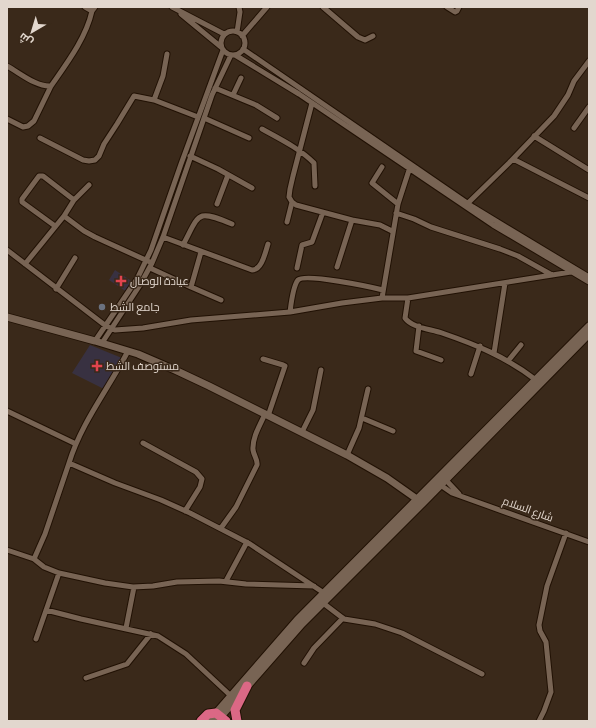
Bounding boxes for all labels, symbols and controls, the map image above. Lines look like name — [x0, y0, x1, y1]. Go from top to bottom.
north arrow — [12, 12, 52, 52]
text: ش — [16, 30, 36, 50]
place label: عيادة الوصال — [130, 274, 189, 288]
marker: عيادة الوصال — [115, 275, 127, 287]
place label: جامع الشط — [110, 300, 160, 315]
marker: جامع الشط — [97, 302, 107, 312]
place label: مستوصف الشط — [106, 359, 179, 373]
marker: مستوصف الشط — [91, 360, 103, 372]
street label: شارع السلام — [500, 493, 555, 526]

